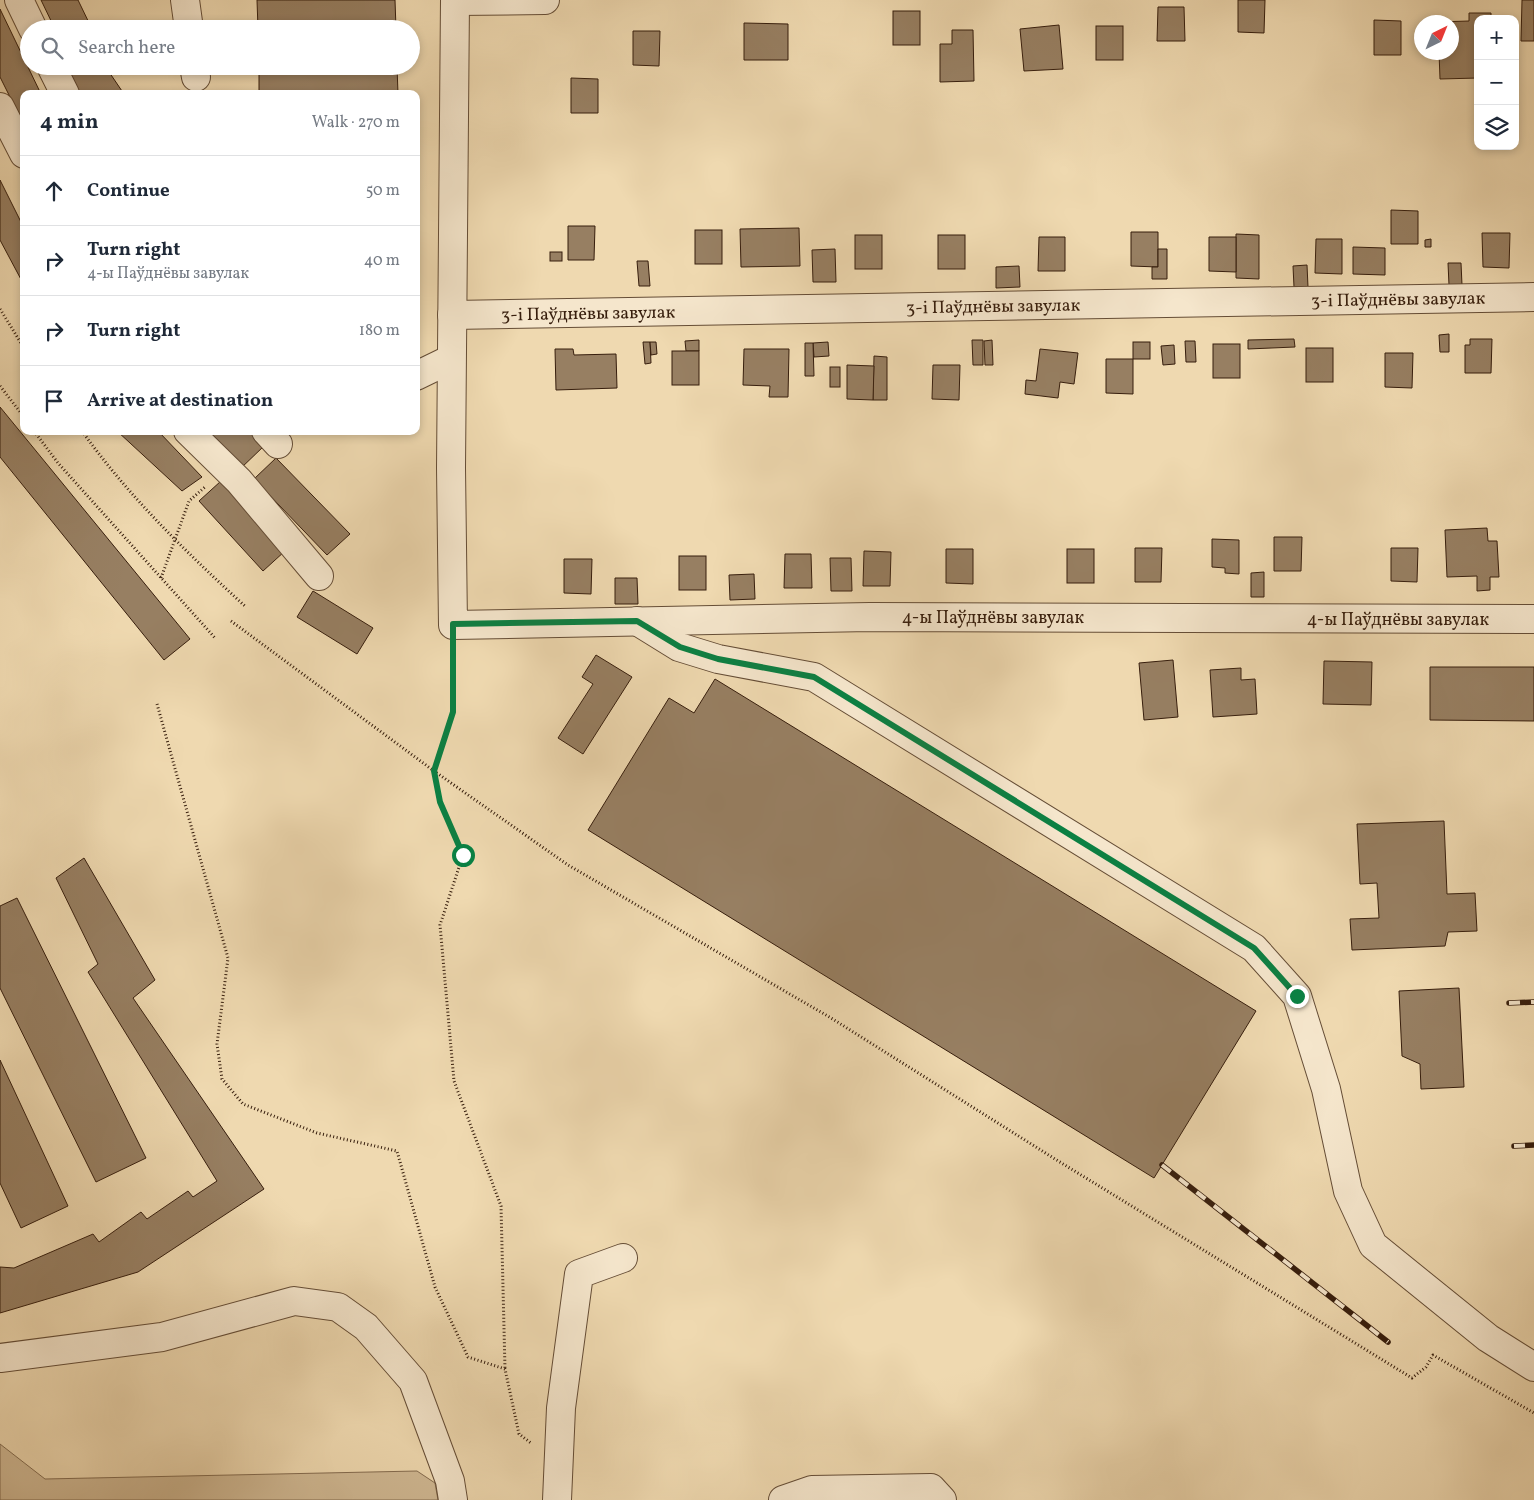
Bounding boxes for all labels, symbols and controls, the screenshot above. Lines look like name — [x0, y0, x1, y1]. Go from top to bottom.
north arrow — [1414, 15, 1459, 60]
map controls — [1474, 15, 1519, 150]
button: + — [1474, 15, 1519, 60]
search box — [20, 20, 420, 75]
icon: search — [38, 34, 66, 62]
text: Search here — [78, 35, 175, 61]
button: − — [1474, 60, 1519, 105]
button: layers — [1474, 105, 1519, 150]
text: 4 min — [40, 108, 99, 137]
text: Walk · 270 m — [312, 112, 400, 134]
icon: ahead — [40, 177, 68, 205]
text: Continue — [87, 178, 170, 204]
text: 50 m — [366, 180, 400, 202]
text: Turn right — [87, 237, 180, 263]
icon: right — [40, 247, 68, 275]
text: 40 m — [364, 250, 400, 272]
text: 4-ы Паўднёвы завулак — [87, 263, 249, 285]
street label: 3-і Паўднёвы завулак — [1311, 286, 1486, 315]
street label: 3-і Паўднёвы завулак — [906, 293, 1081, 322]
street label: 3-і Паўднёвы завулак — [501, 300, 676, 329]
icon: right — [40, 317, 68, 345]
text: Turn right — [87, 318, 180, 344]
text: 180 m — [359, 320, 400, 342]
icon: arrive — [40, 387, 68, 415]
text: Arrive at destination — [87, 388, 273, 414]
street label: 4-ы Паўднёвы завулак — [902, 606, 1085, 631]
street label: 4-ы Паўднёвы завулак — [1307, 608, 1490, 633]
route start — [452, 844, 475, 867]
route end — [1286, 985, 1309, 1008]

